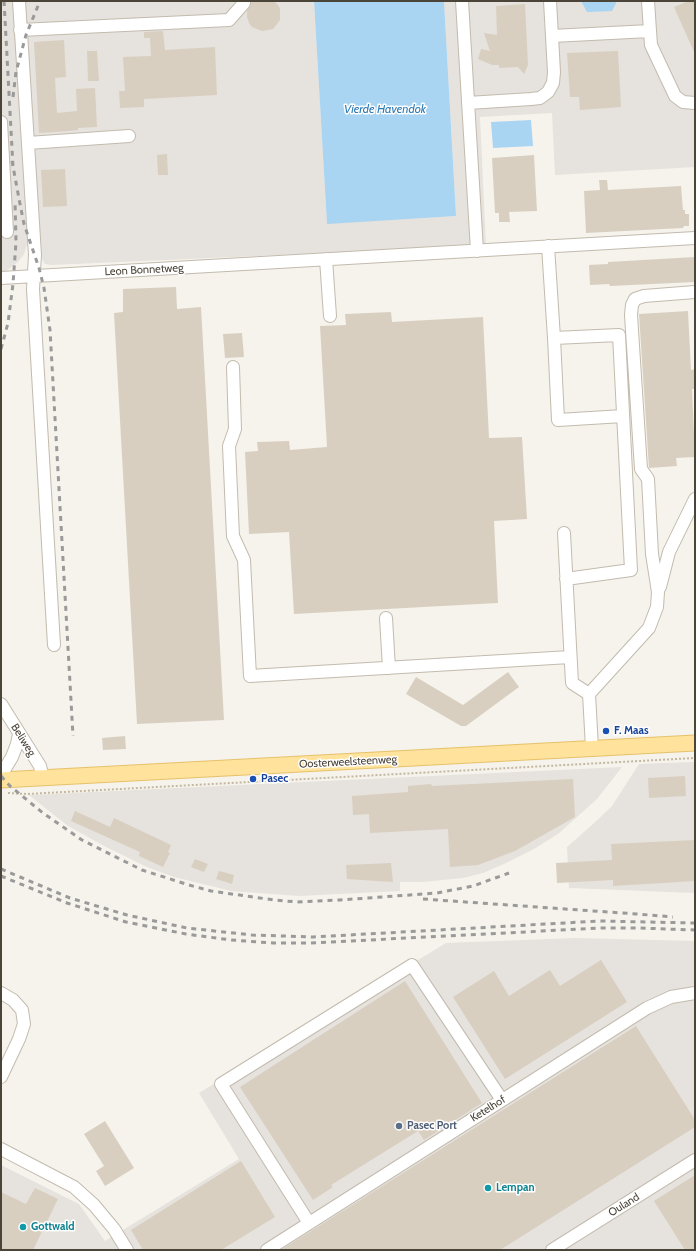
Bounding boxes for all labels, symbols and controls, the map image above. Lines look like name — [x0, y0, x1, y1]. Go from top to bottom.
water label: Vierde Havendok — [344, 102, 426, 116]
street label: Leon Bonnetweg — [104, 261, 184, 279]
street label: Beliweg — [8, 721, 38, 759]
place label: F. Maas — [614, 724, 649, 738]
marker: F. Maas — [601, 726, 611, 736]
street label: Oosterweelsteenweg — [299, 753, 397, 771]
place label: Pasec — [261, 772, 288, 786]
marker: Pasec — [248, 774, 258, 784]
street label: Ketelhof — [468, 1093, 508, 1125]
place label: Pasec Port — [407, 1119, 457, 1133]
marker: Pasec Port — [394, 1121, 404, 1131]
place label: Lempan — [496, 1181, 534, 1195]
marker: Lempan — [483, 1183, 493, 1193]
street label: Ouland — [606, 1190, 642, 1220]
place label: Gottwald — [31, 1220, 75, 1234]
marker: Gottwald — [18, 1222, 28, 1232]

